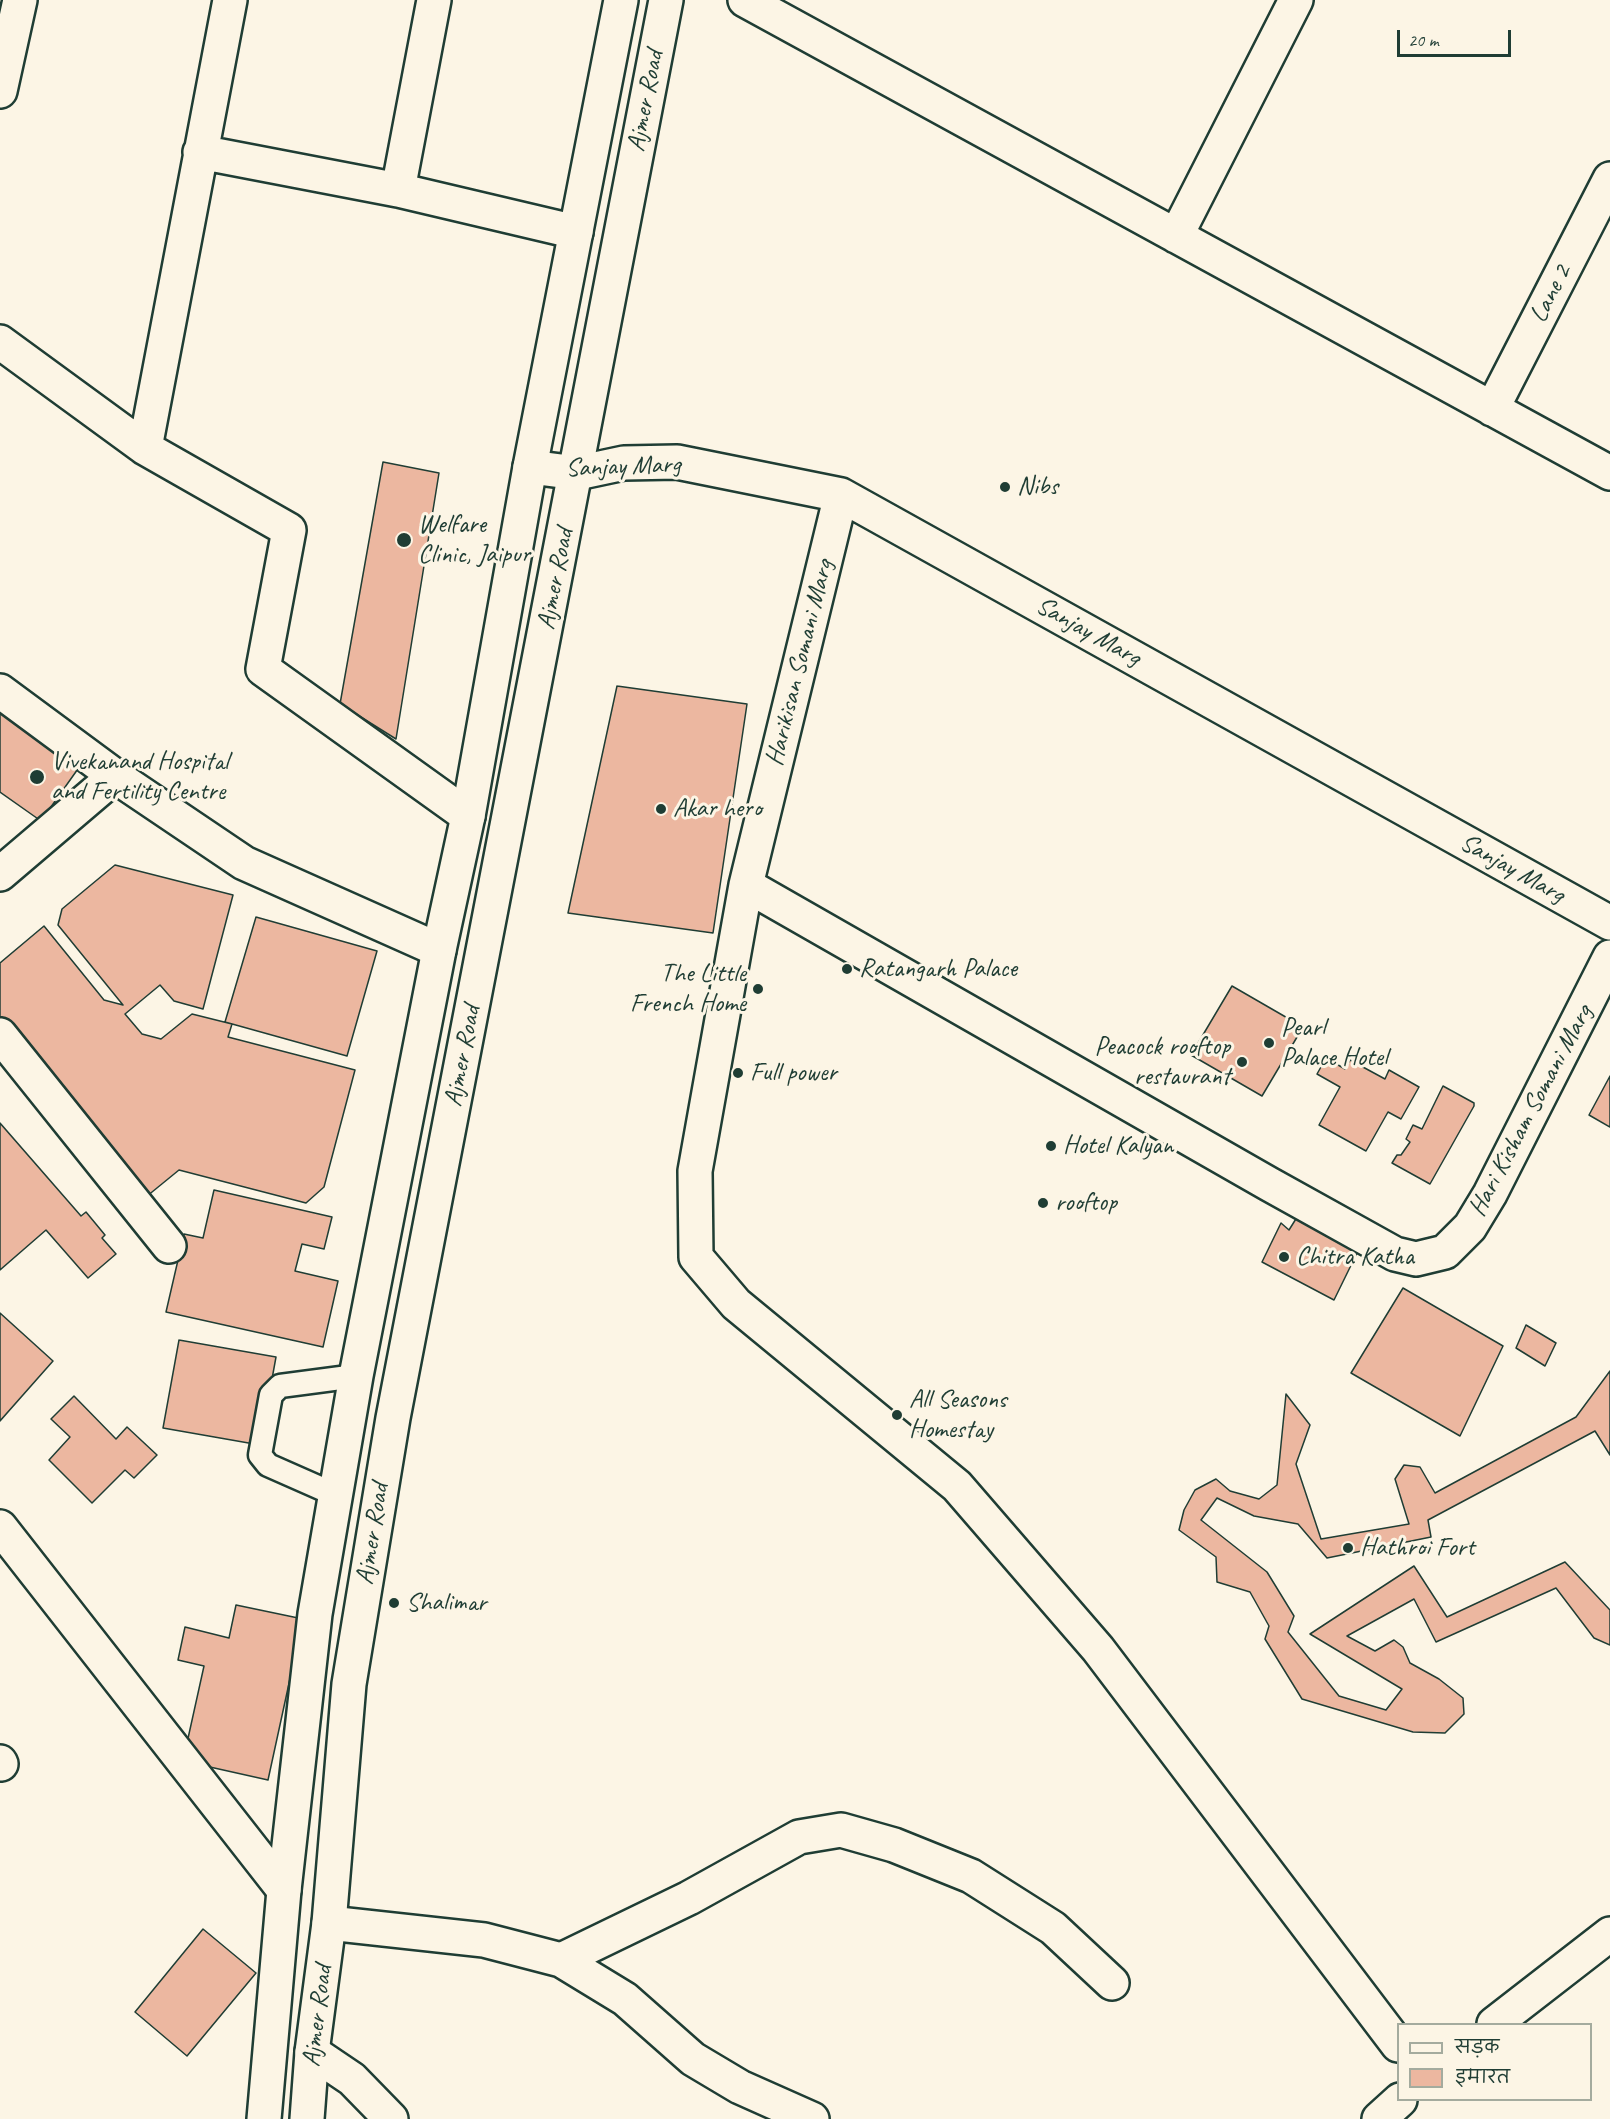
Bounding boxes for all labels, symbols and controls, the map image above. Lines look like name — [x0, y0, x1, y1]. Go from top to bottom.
scale bar — [1400, 18, 1514, 56]
text: 20 m — [1408, 29, 1439, 51]
street label: Ajmer Road — [621, 48, 671, 154]
street label: Lane 2 — [1523, 260, 1579, 328]
street label: Sanjay Marg — [565, 449, 681, 485]
place label: Nibs — [1017, 471, 1058, 503]
marker: Nibs — [998, 480, 1012, 494]
place label: Welfare Clinic, Jaipur — [418, 509, 530, 570]
street label: Ajmer Road — [531, 526, 581, 632]
marker: Welfare Clinic, Jaipur — [395, 531, 413, 549]
street label: Harikisan Somani Marg — [759, 557, 841, 769]
street label: Sanjay Marg — [1030, 590, 1146, 674]
place label: Vivekanand Hospital and Fertility Centre — [51, 746, 228, 808]
marker: Vivekanand Hospital and Fertility Centre — [28, 768, 46, 786]
place label: Akar hero — [673, 793, 762, 825]
marker: Akar hero — [654, 802, 668, 816]
street label: Sanjay Marg — [1454, 827, 1570, 911]
place label: Ratangarh Palace — [859, 953, 1017, 985]
place label: The Little French Home — [630, 958, 746, 1020]
marker: Ratangarh Palace — [840, 962, 854, 976]
marker: The Little French Home — [751, 982, 765, 996]
street label: Hari Kisham Somani Marg — [1462, 1000, 1600, 1222]
street label: Ajmer Road — [438, 1003, 488, 1109]
place label: Pearl Palace Hotel — [1281, 1012, 1387, 1074]
place label: Peacock rooftop restaurant — [1094, 1031, 1230, 1092]
marker: Pearl Palace Hotel — [1262, 1036, 1276, 1050]
marker: Peacock rooftop restaurant — [1235, 1055, 1249, 1069]
place label: Full power — [750, 1057, 837, 1089]
marker: Full power — [731, 1066, 745, 1080]
place label: Hotel Kalyan — [1063, 1130, 1173, 1162]
marker: Hotel Kalyan — [1044, 1139, 1058, 1153]
place label: rooftop — [1055, 1187, 1117, 1219]
marker: rooftop — [1036, 1196, 1050, 1210]
place label: Chitra Katha — [1296, 1241, 1414, 1273]
marker: Chitra Katha — [1277, 1250, 1291, 1264]
place label: All Seasons Homestay — [909, 1384, 1007, 1446]
marker: All Seasons Homestay — [890, 1408, 904, 1422]
street label: Ajmer Road — [350, 1481, 396, 1587]
place label: Hathroi Fort — [1360, 1532, 1475, 1564]
marker: Hathroi Fort — [1341, 1541, 1355, 1555]
place label: Shalimar — [406, 1587, 486, 1619]
marker: Shalimar — [387, 1596, 401, 1610]
street label: Ajmer Road — [296, 1963, 340, 2069]
legend — [1397, 2023, 1592, 2101]
text: सड़क — [1455, 2036, 1499, 2058]
text: इमारत — [1455, 2066, 1510, 2088]

